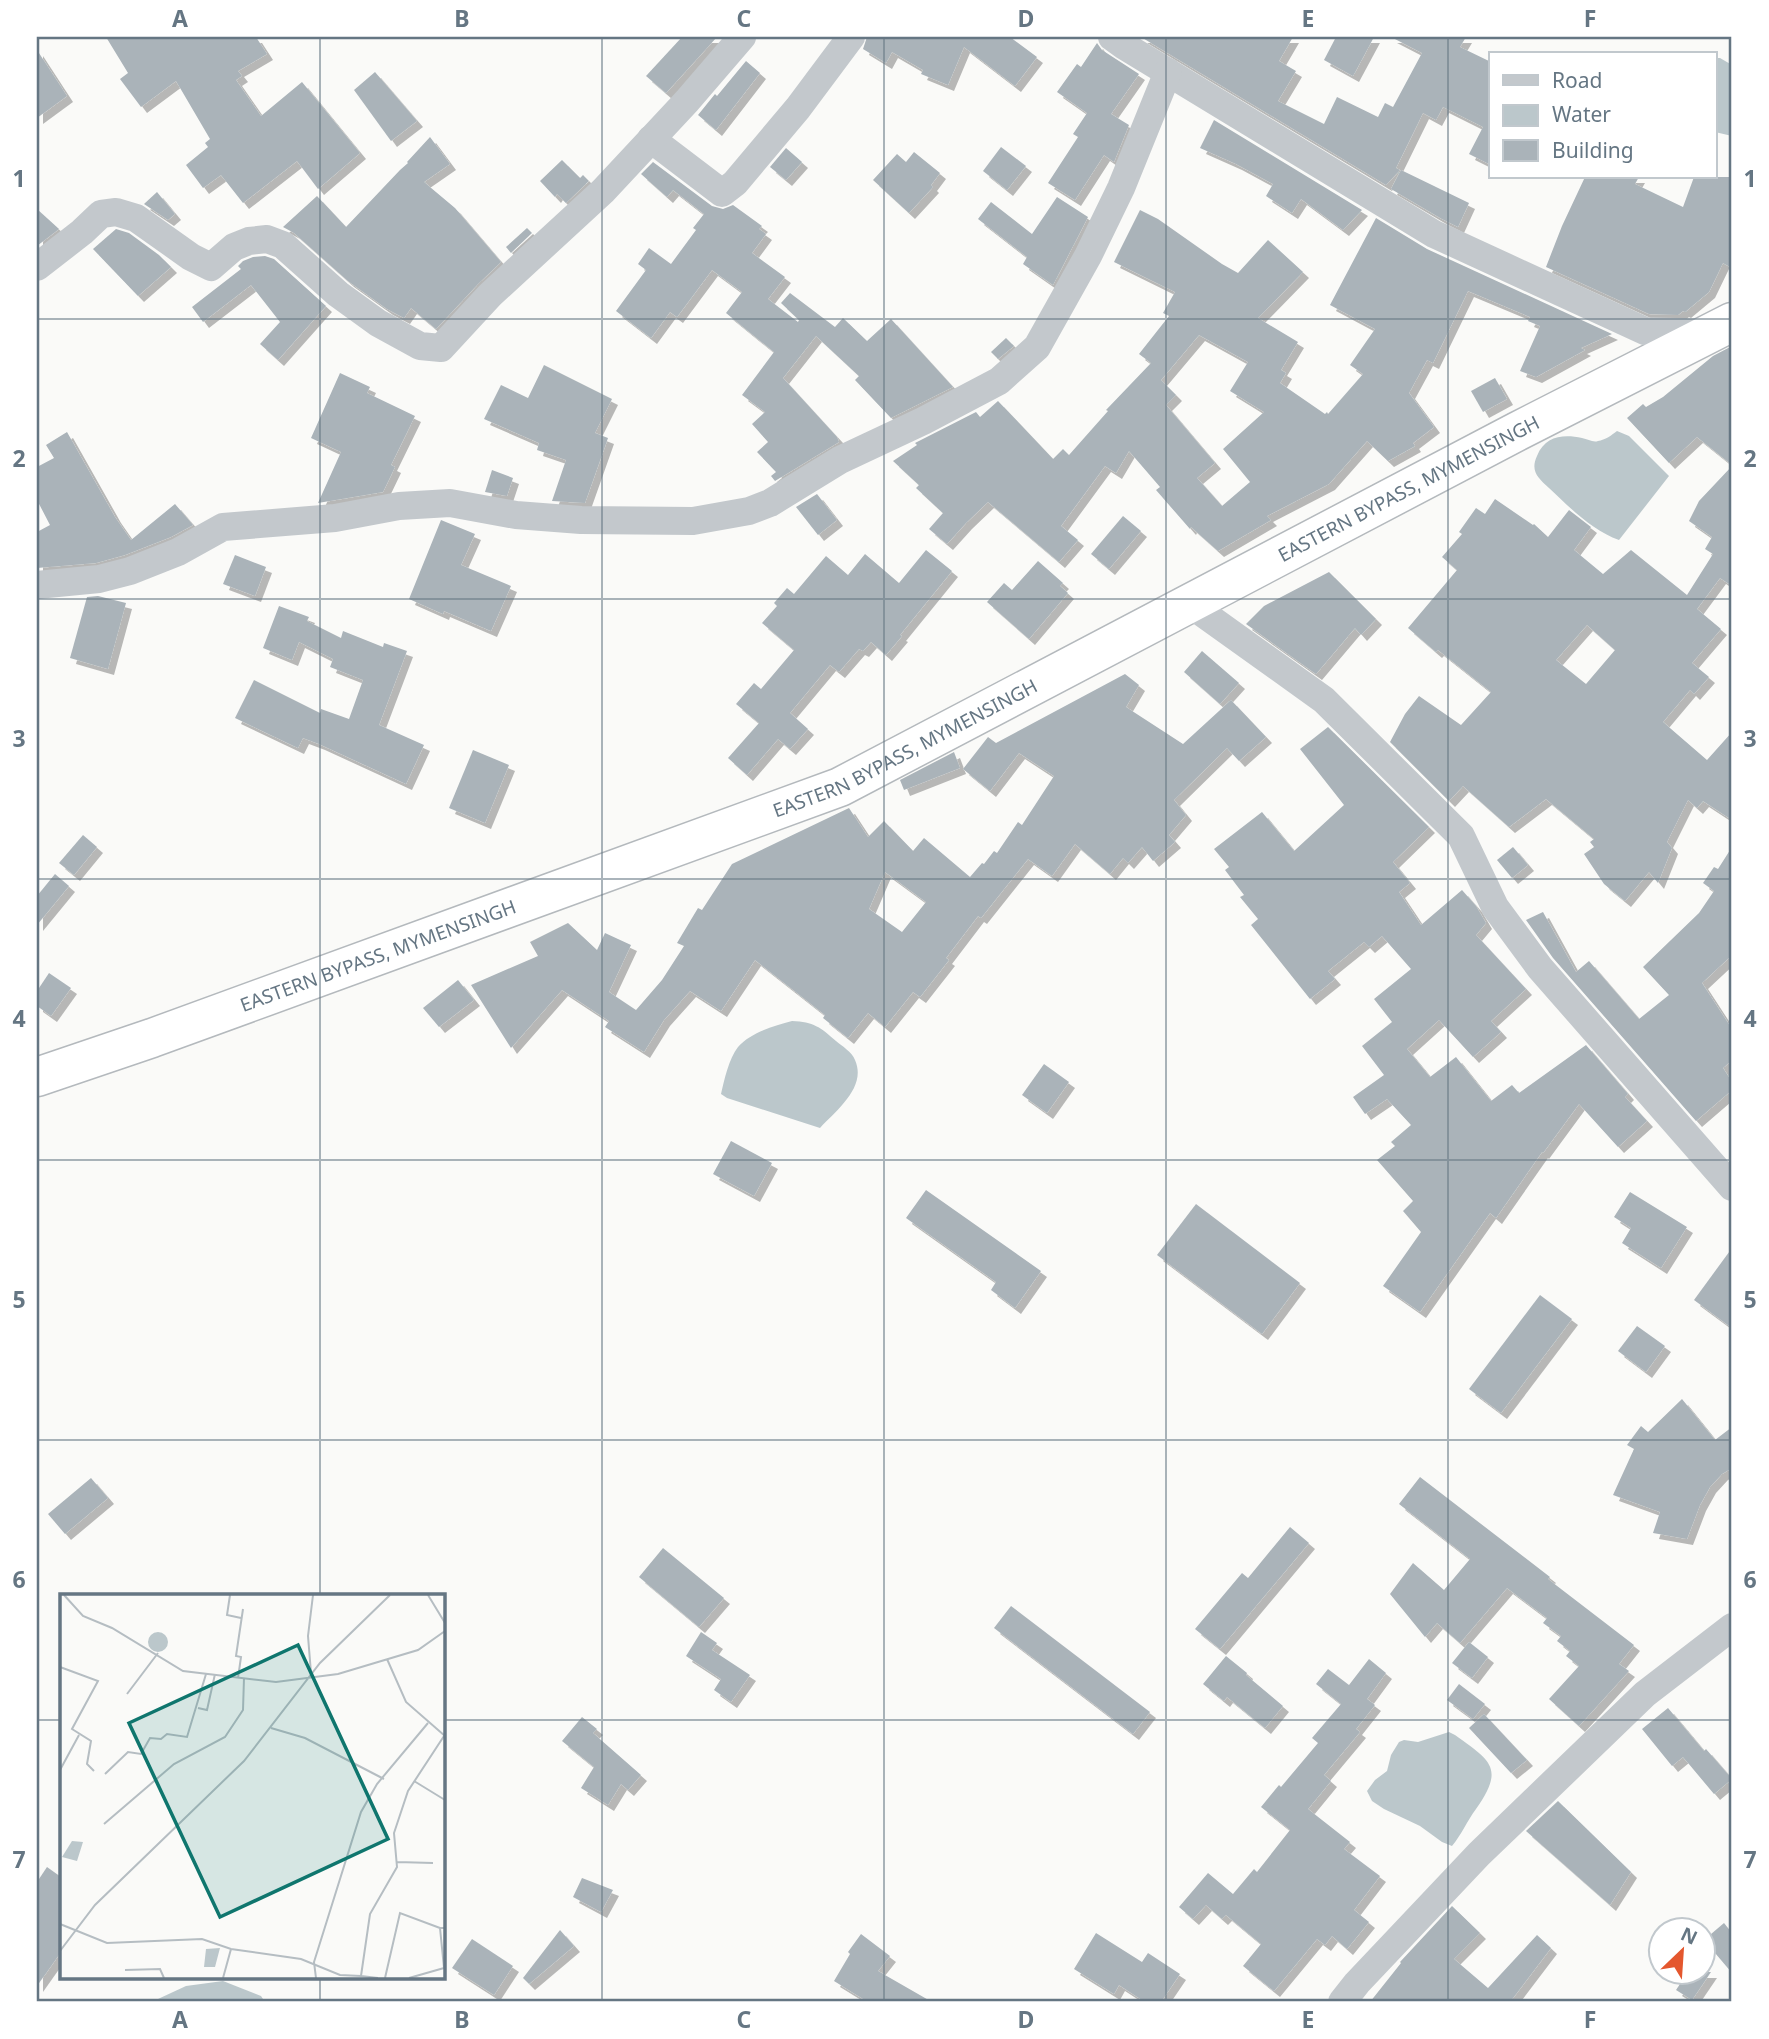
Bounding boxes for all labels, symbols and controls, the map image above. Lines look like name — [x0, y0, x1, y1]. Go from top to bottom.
text: A — [172, 2, 188, 34]
text: B — [454, 2, 470, 34]
text: C — [737, 2, 752, 34]
text: D — [1018, 2, 1034, 34]
text: E — [1302, 2, 1314, 34]
text: F — [1584, 2, 1596, 34]
legend — [1489, 52, 1716, 178]
text: Road — [1552, 66, 1602, 94]
text: Water — [1552, 100, 1611, 128]
text: Building — [1552, 136, 1634, 164]
text: 1 — [12, 162, 26, 194]
text: 1 — [1743, 162, 1757, 194]
street label: EASTERN BYPASS, MYMENSINGH — [1273, 409, 1544, 568]
text: 2 — [12, 442, 26, 474]
text: 2 — [1743, 442, 1757, 474]
street label: EASTERN BYPASS, MYMENSINGH — [769, 673, 1042, 823]
text: 3 — [12, 722, 26, 754]
text: 3 — [1743, 722, 1757, 754]
street label: EASTERN BYPASS, MYMENSINGH — [236, 893, 520, 1018]
text: 4 — [12, 1002, 26, 1034]
text: 4 — [1743, 1002, 1757, 1034]
text: 5 — [12, 1283, 26, 1315]
text: 5 — [1743, 1283, 1757, 1315]
text: 6 — [12, 1563, 26, 1595]
text: 6 — [1743, 1563, 1757, 1595]
inset map — [60, 1594, 444, 1980]
text: 7 — [12, 1843, 26, 1875]
text: 7 — [1743, 1843, 1757, 1875]
north arrow — [1646, 1916, 1716, 1986]
text: N — [1677, 1921, 1702, 1951]
text: A — [172, 2003, 188, 2035]
text: B — [454, 2003, 470, 2035]
text: C — [737, 2003, 752, 2035]
text: D — [1018, 2003, 1034, 2035]
text: E — [1302, 2003, 1314, 2035]
text: F — [1584, 2003, 1596, 2035]

